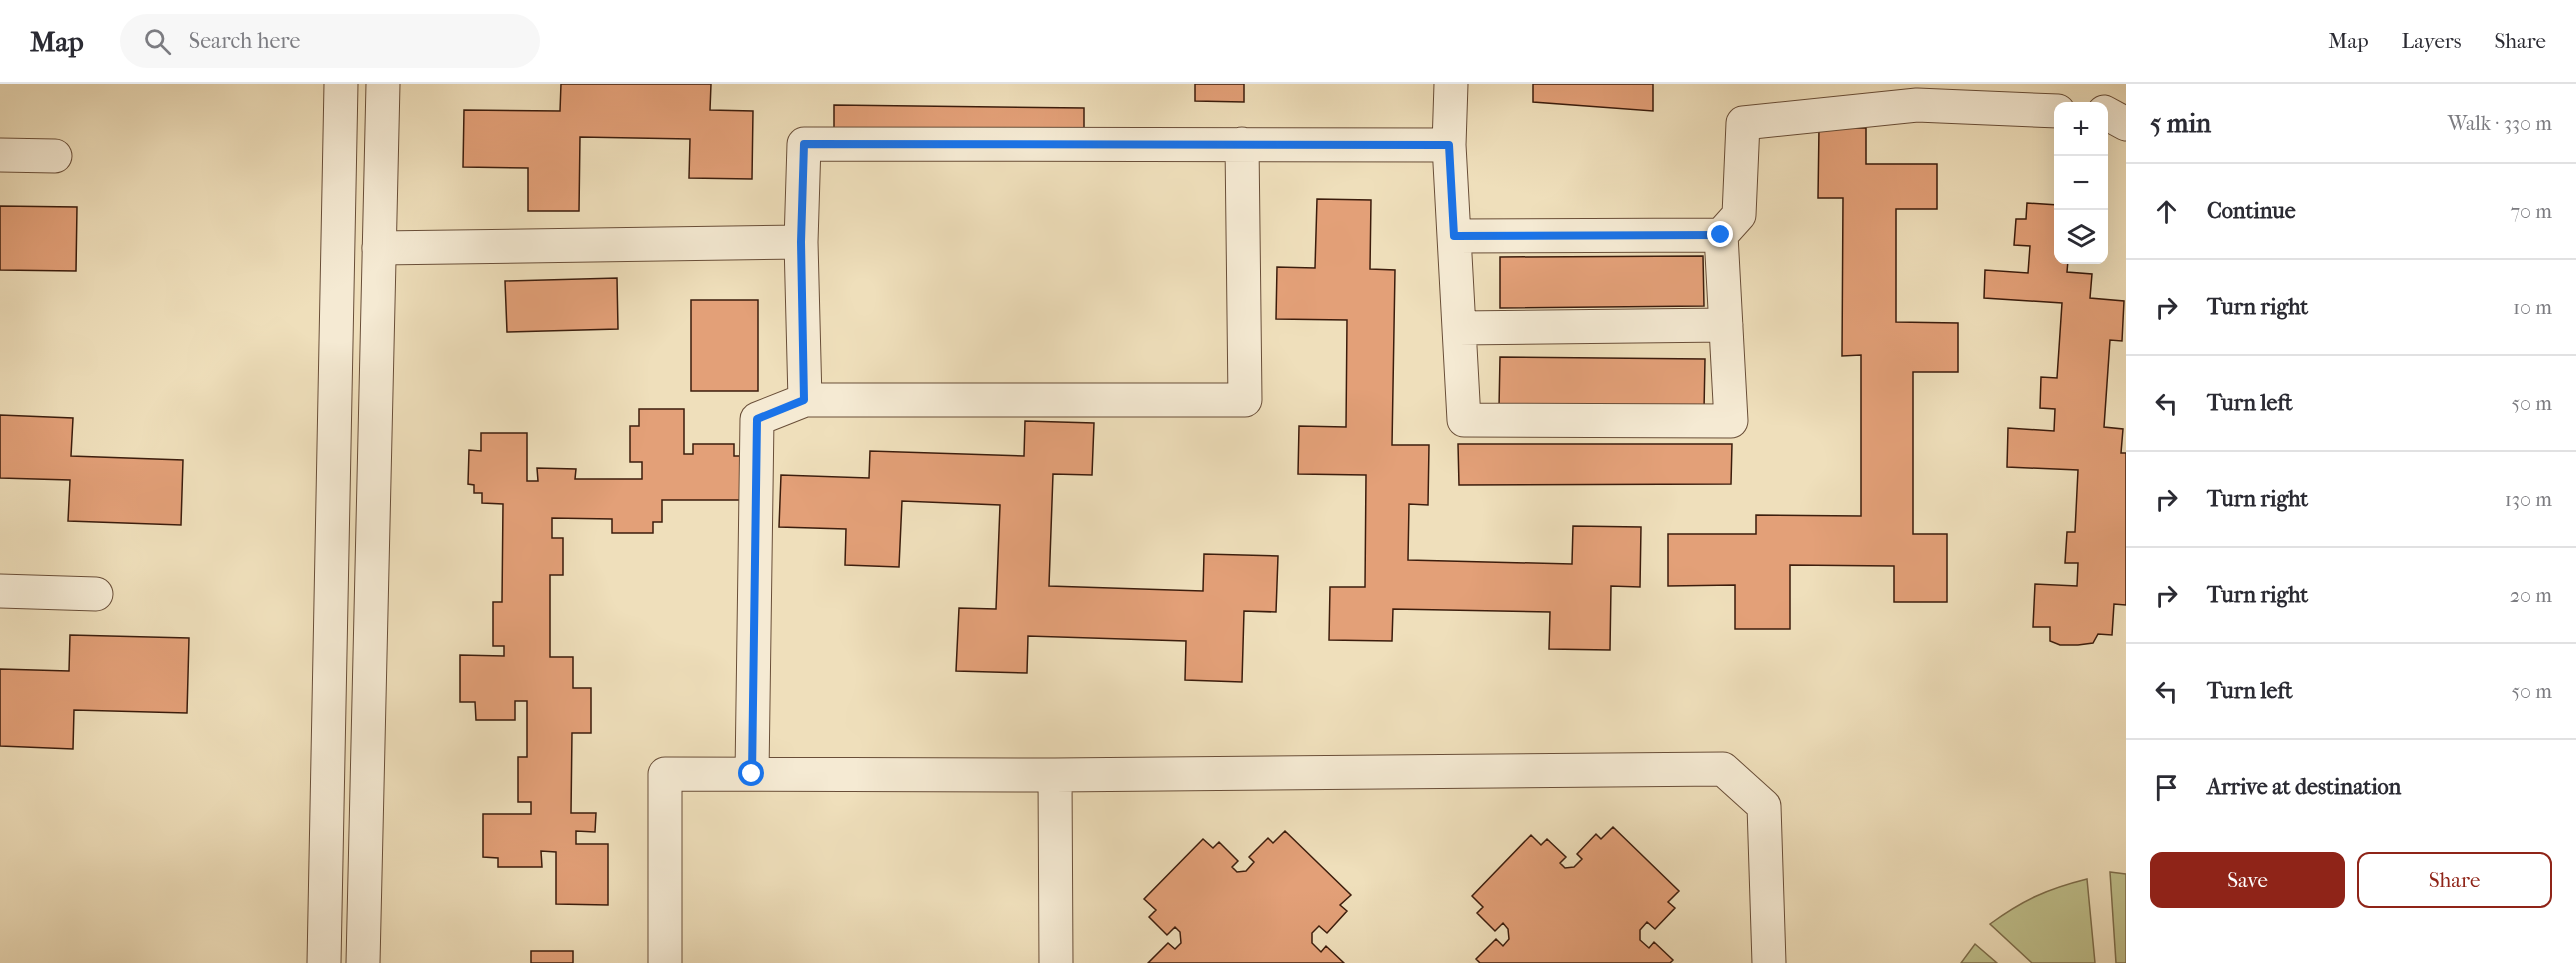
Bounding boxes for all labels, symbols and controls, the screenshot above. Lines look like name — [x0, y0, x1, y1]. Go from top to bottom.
search box — [120, 14, 540, 68]
text: Map — [30, 25, 84, 58]
icon: search — [141, 25, 174, 58]
text: Search here — [189, 28, 300, 54]
text: Map — [2328, 29, 2369, 53]
text: Layers — [2402, 29, 2461, 53]
text: Share — [2494, 29, 2546, 53]
map controls — [2054, 102, 2108, 264]
button: + — [2054, 102, 2108, 156]
text: 5 min — [2150, 108, 2211, 139]
text: Walk · 330 m — [2448, 112, 2552, 135]
button: − — [2054, 156, 2108, 210]
icon: ahead — [2150, 195, 2183, 228]
text: Continue — [2207, 198, 2296, 224]
text: 70 m — [2510, 200, 2552, 223]
button: layers — [2054, 210, 2108, 264]
route end — [1707, 221, 1733, 247]
icon: right — [2150, 291, 2183, 324]
text: Turn right — [2207, 294, 2308, 320]
text: 10 m — [2513, 296, 2552, 319]
icon: left — [2150, 387, 2183, 420]
text: Turn left — [2207, 390, 2293, 416]
text: 50 m — [2511, 392, 2552, 415]
icon: right — [2150, 483, 2183, 516]
text: Turn right — [2207, 486, 2308, 512]
text: 130 m — [2505, 488, 2552, 511]
icon: right — [2150, 579, 2183, 612]
text: Turn right — [2207, 582, 2308, 608]
text: 20 m — [2510, 584, 2552, 607]
icon: left — [2150, 675, 2183, 708]
text: Turn left — [2207, 678, 2293, 704]
text: 50 m — [2511, 680, 2552, 703]
route start — [738, 760, 764, 786]
icon: arrive — [2150, 771, 2183, 804]
text: Arrive at destination — [2207, 774, 2401, 800]
button: Save — [2150, 852, 2345, 908]
button: Share — [2357, 852, 2552, 908]

